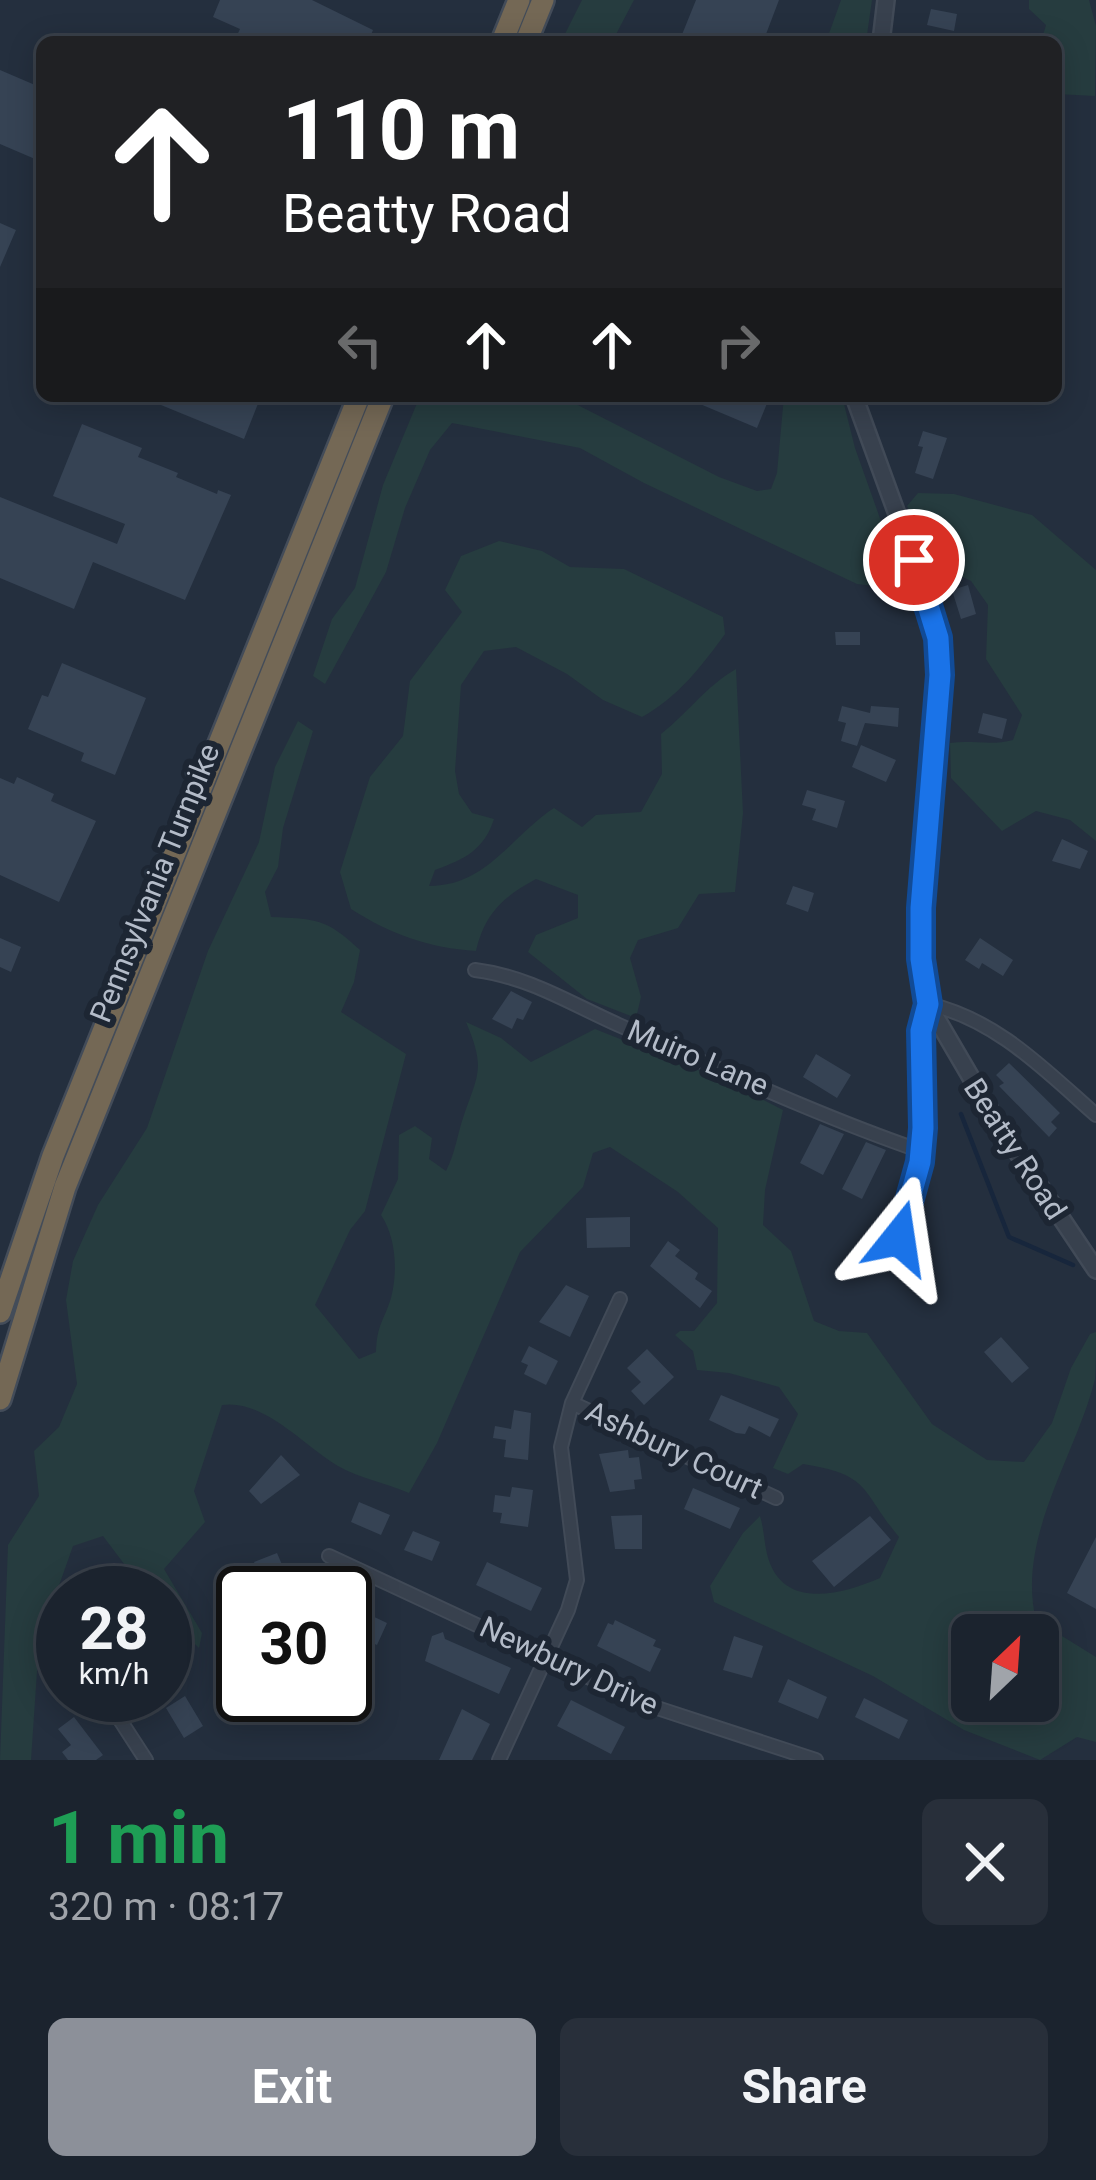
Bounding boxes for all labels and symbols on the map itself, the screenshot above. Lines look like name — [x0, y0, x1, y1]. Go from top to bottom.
pin — [863, 509, 965, 611]
street label: Pennsylvania Turnpike — [83, 738, 226, 1027]
street label: Muiro Lane — [623, 1012, 774, 1103]
street label: Beatty Road — [957, 1072, 1074, 1226]
position arrow — [836, 1175, 962, 1301]
street label: Ashbury Court — [580, 1393, 768, 1506]
speed limit sign: 30 — [216, 1566, 372, 1722]
street label: Newbury Drive — [474, 1609, 664, 1722]
north arrow — [951, 1614, 1059, 1722]

